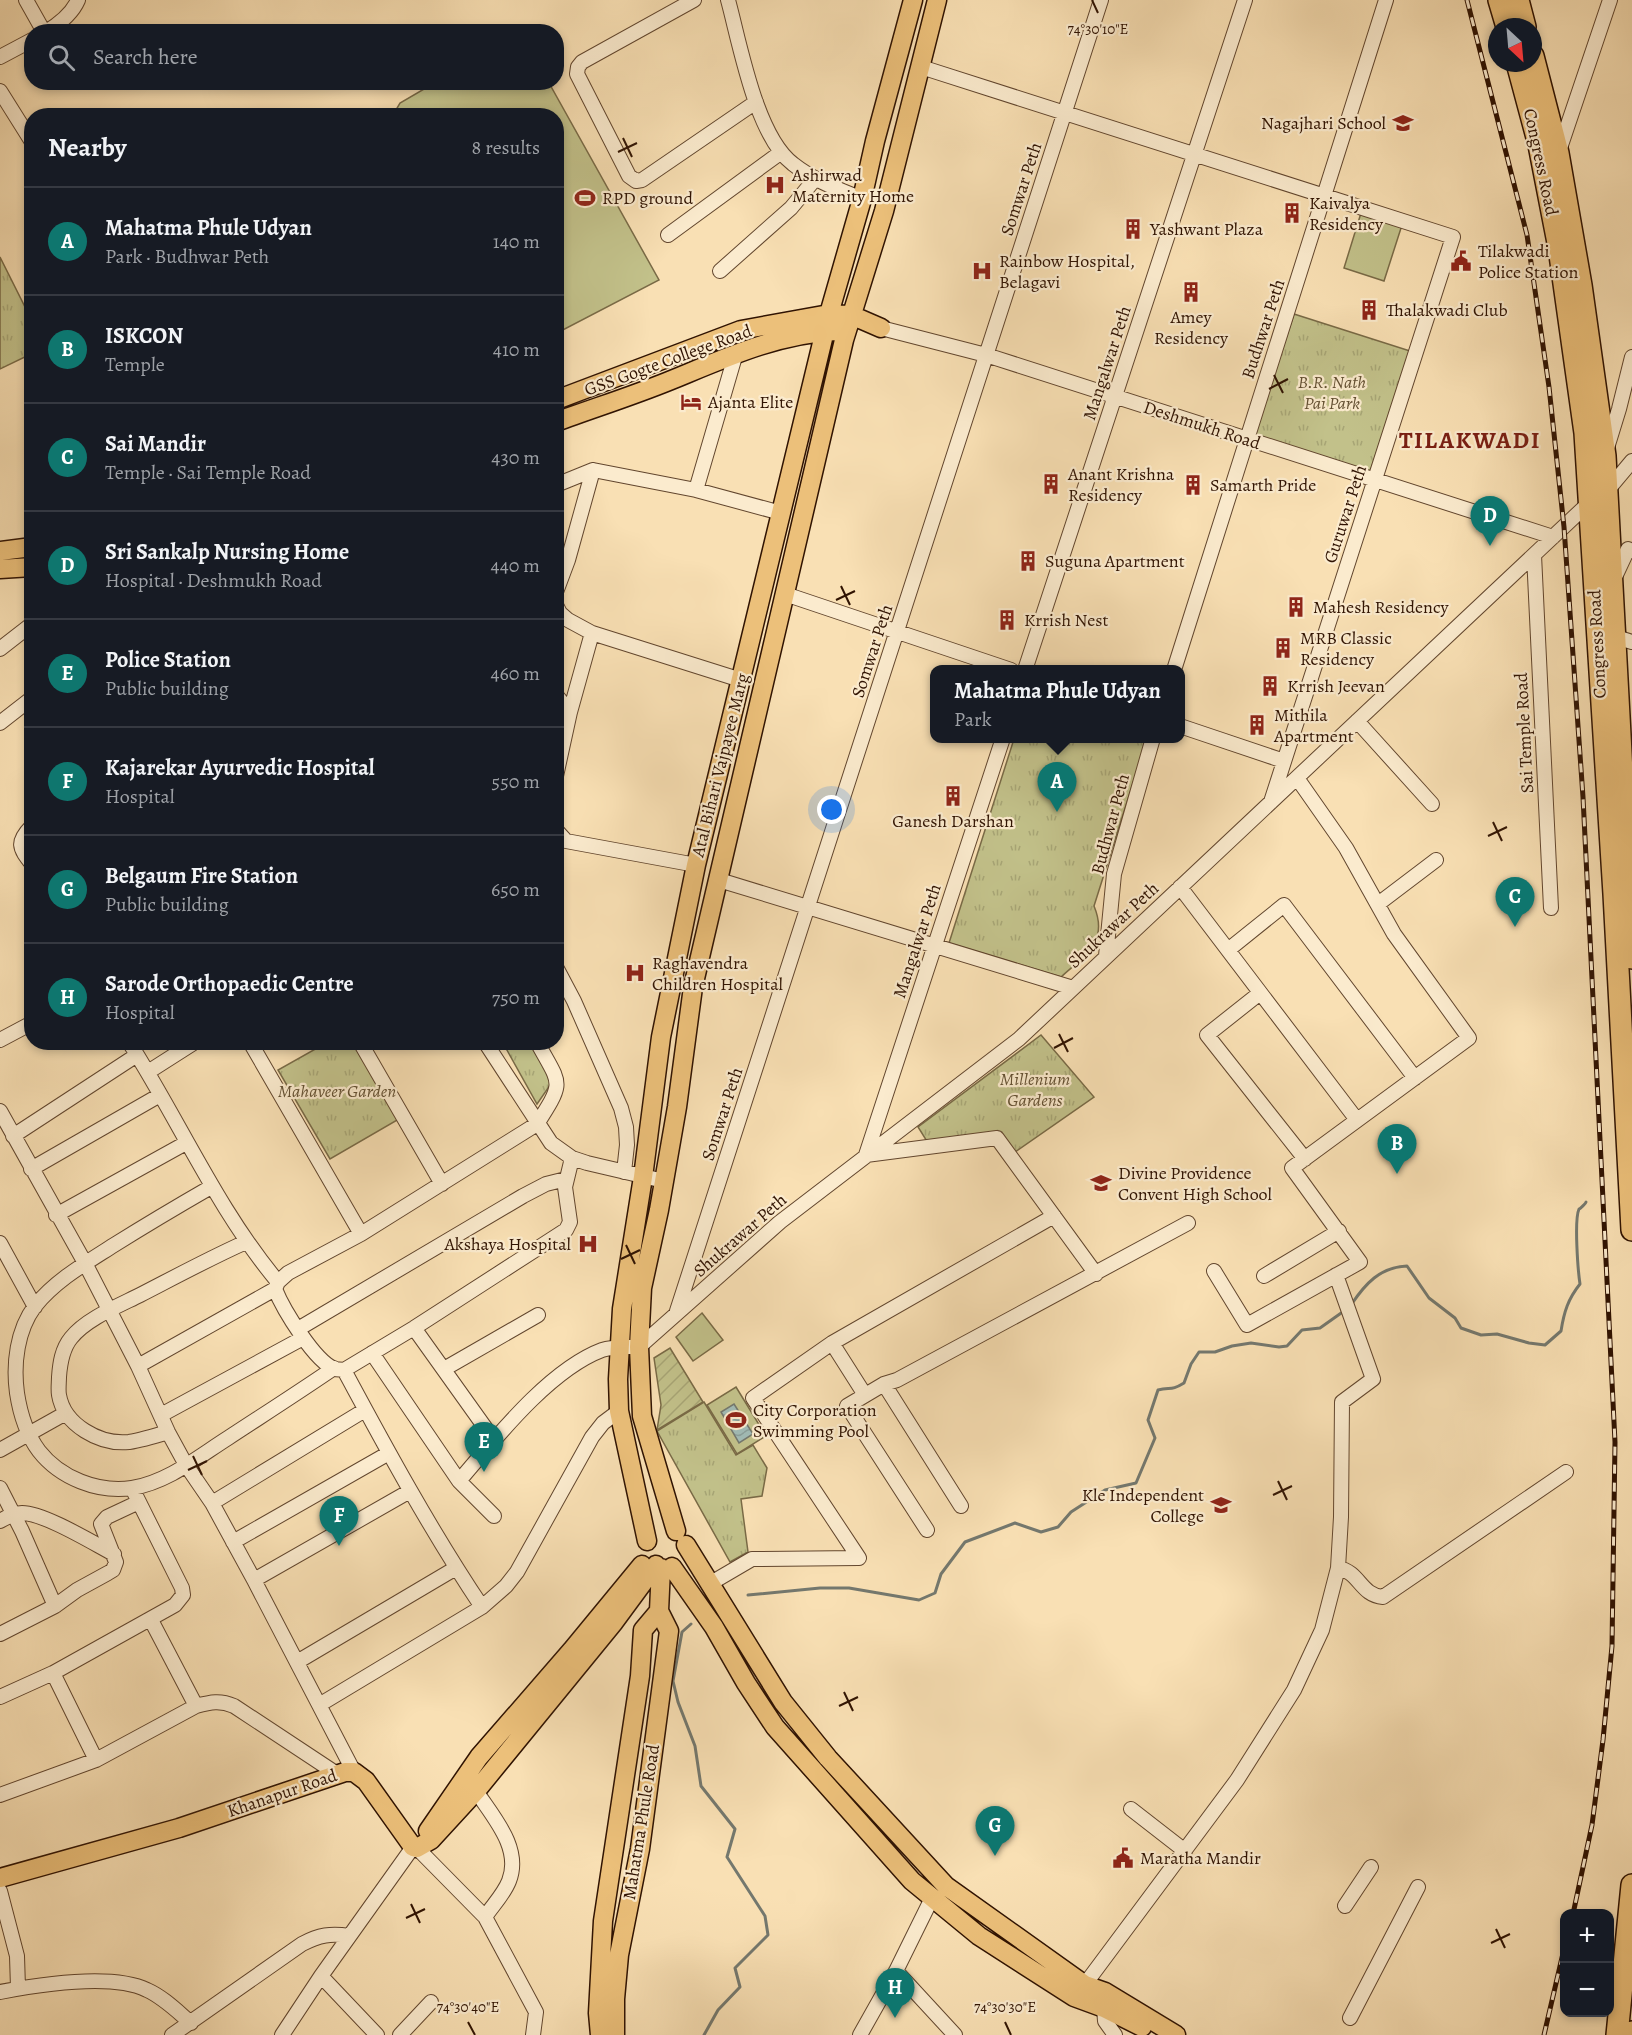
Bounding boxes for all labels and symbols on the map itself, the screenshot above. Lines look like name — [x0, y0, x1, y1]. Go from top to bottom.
north arrow — [1488, 18, 1542, 72]
text: 74°30'10"E — [1068, 19, 1128, 39]
street label: Congress Road — [1518, 106, 1564, 218]
place label: Nagajhari School — [1261, 111, 1387, 135]
school or university icon: Nagajhari School — [1391, 111, 1415, 135]
street label: Somwar Peth — [995, 139, 1047, 239]
place label: Ashirwad Maternity Home — [791, 163, 914, 208]
hospital icon: Ashirwad Maternity Home — [763, 173, 787, 197]
sports icon: RPD ground — [573, 186, 597, 210]
place label: RPD ground — [602, 186, 693, 210]
place label: Kaivalya Residency — [1309, 191, 1384, 236]
building icon: Kaivalya Residency — [1280, 201, 1304, 225]
building icon: Yashwant Plaza — [1121, 217, 1145, 241]
place label: Yashwant Plaza — [1149, 217, 1264, 241]
place label: Tilakwadi Police Station — [1478, 239, 1578, 284]
place label: Rainbow Hospital, Belagavi — [999, 249, 1135, 294]
public building icon: Tilakwadi Police Station — [1449, 249, 1473, 273]
hospital icon: Rainbow Hospital, Belagavi — [970, 259, 994, 283]
street label: Budhwar Peth — [1236, 276, 1291, 382]
building icon: Amey Residency — [1179, 280, 1203, 304]
building icon: Thalakwadi Club — [1357, 298, 1381, 322]
place label: Thalakwadi Club — [1386, 298, 1508, 322]
street label: Mangalwar Peth — [1077, 302, 1137, 423]
place label: Amey Residency — [1154, 305, 1229, 350]
street label: GSS Gogte College Road — [581, 318, 755, 401]
park label: B.R. Nath Pai Park — [1298, 370, 1366, 415]
hotel icon: Ajanta Elite — [679, 390, 703, 414]
place label: Ajanta Elite — [707, 390, 793, 414]
street label: Deshmukh Road — [1140, 395, 1264, 455]
district label: TILAKWADI — [1399, 424, 1541, 456]
street label: Guruwar Peth — [1318, 461, 1372, 566]
place label: Anant Krishna Residency — [1067, 462, 1175, 507]
building icon: Anant Krishna Residency — [1039, 472, 1063, 496]
building icon: Samarth Pride — [1181, 473, 1205, 497]
place label: Samarth Pride — [1210, 473, 1316, 497]
pin: D — [1470, 496, 1510, 546]
building icon: Suguna Apartment — [1016, 549, 1040, 573]
place label: Suguna Apartment — [1045, 549, 1185, 573]
street label: Congress Road — [1582, 589, 1612, 699]
building icon: Mahesh Residency — [1284, 595, 1308, 619]
place label: Mahesh Residency — [1313, 595, 1450, 619]
street label: Somwar Peth — [846, 601, 898, 701]
building icon: Krrish Nest — [995, 608, 1019, 632]
place label: Krrish Nest — [1024, 608, 1108, 632]
place label: MRB Classic Residency — [1300, 626, 1392, 671]
building icon: MRB Classic Residency — [1271, 636, 1295, 660]
street label: Atal Bihari Vajpayee Marg — [685, 671, 754, 860]
street label: Sai Temple Road — [1509, 672, 1539, 794]
building icon: Krrish Jeevan — [1258, 674, 1282, 698]
place label: Krrish Jeevan — [1287, 674, 1385, 698]
place label: Mithila Apartment — [1273, 703, 1354, 748]
building icon: Mithila Apartment — [1245, 713, 1269, 737]
pin: A — [1038, 762, 1076, 812]
street label: Budhwar Peth — [1085, 771, 1135, 877]
building icon: Ganesh Darshan — [941, 784, 965, 808]
your location — [817, 795, 846, 824]
place label: Ganesh Darshan — [892, 809, 1014, 833]
street label: Shukrawar Peth — [1062, 876, 1164, 973]
pin: C — [1496, 878, 1534, 927]
street label: Mangalwar Peth — [887, 880, 947, 1001]
place label: Raghavendra Children Hospital — [652, 951, 784, 996]
hospital icon: Raghavendra Children Hospital — [623, 961, 647, 985]
street label: Somwar Peth — [696, 1064, 748, 1164]
park label: Millenium Gardens — [1000, 1067, 1070, 1112]
park label: Mahaveer Garden — [278, 1079, 396, 1103]
pin: B — [1378, 1124, 1416, 1174]
place label: Divine Providence Convent High School — [1118, 1161, 1273, 1206]
school or university icon: Divine Providence Convent High School — [1089, 1171, 1113, 1195]
street label: Shukrawar Peth — [688, 1188, 792, 1282]
place label: Akshaya Hospital — [444, 1232, 572, 1256]
hospital icon: Akshaya Hospital — [576, 1232, 600, 1256]
place label: City Corporation Swimming Pool — [753, 1398, 877, 1443]
sports icon: City Corporation Swimming Pool — [724, 1408, 748, 1432]
pin: E — [464, 1422, 504, 1472]
place label: Kle Independent College — [1082, 1483, 1204, 1528]
school or university icon: Kle Independent College — [1209, 1493, 1233, 1517]
pin: F — [320, 1496, 358, 1546]
street label: Mahatma Phule Road — [617, 1742, 665, 1901]
street label: Khanapur Road — [224, 1763, 340, 1823]
pin: G — [976, 1806, 1014, 1856]
public building icon: Maratha Mandir — [1111, 1846, 1135, 1870]
place label: Maratha Mandir — [1140, 1846, 1261, 1870]
pin: H — [876, 1968, 914, 2018]
text: 74°30'40"E — [437, 1997, 499, 2017]
text: 74°30'30"E — [974, 1997, 1036, 2017]

